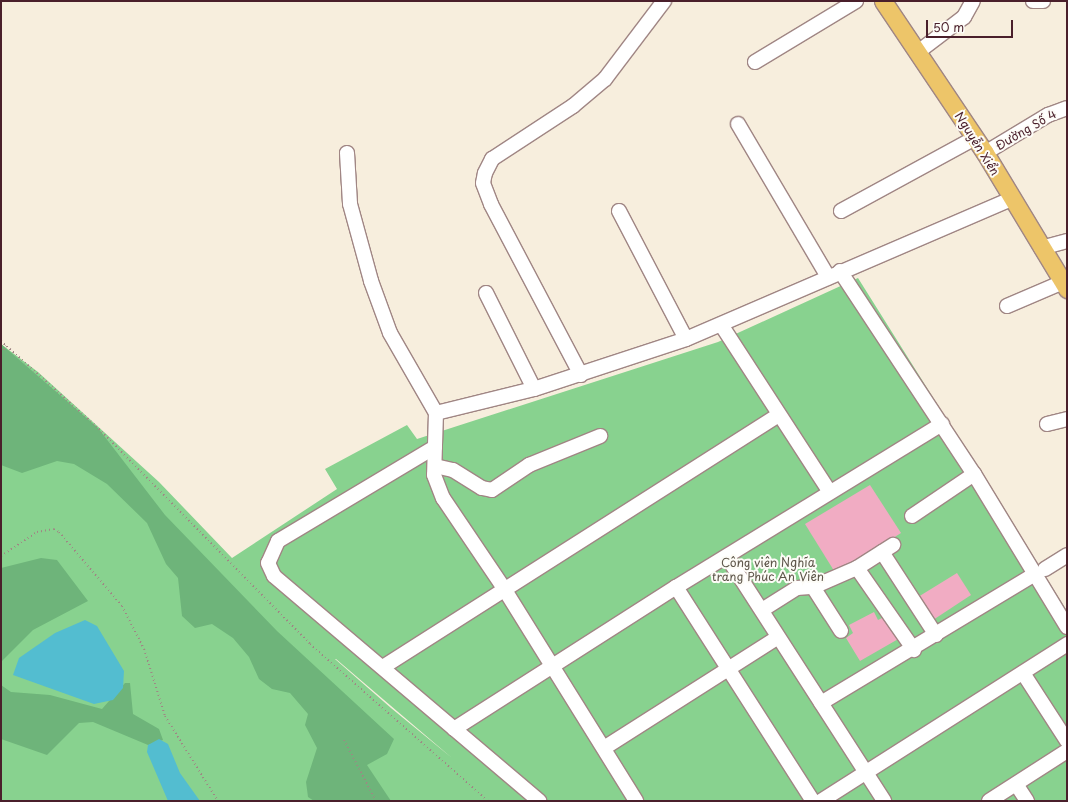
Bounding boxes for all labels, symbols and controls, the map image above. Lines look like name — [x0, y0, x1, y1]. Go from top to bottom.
scale bar — [928, 12, 1015, 38]
text: 50 m — [933, 18, 964, 36]
street label: Đường Số 4 — [993, 107, 1059, 153]
street label: Nguyễn Xiển — [952, 109, 1002, 179]
park label: Công viên Nghĩa trang Phúc An Viên — [712, 556, 824, 584]

